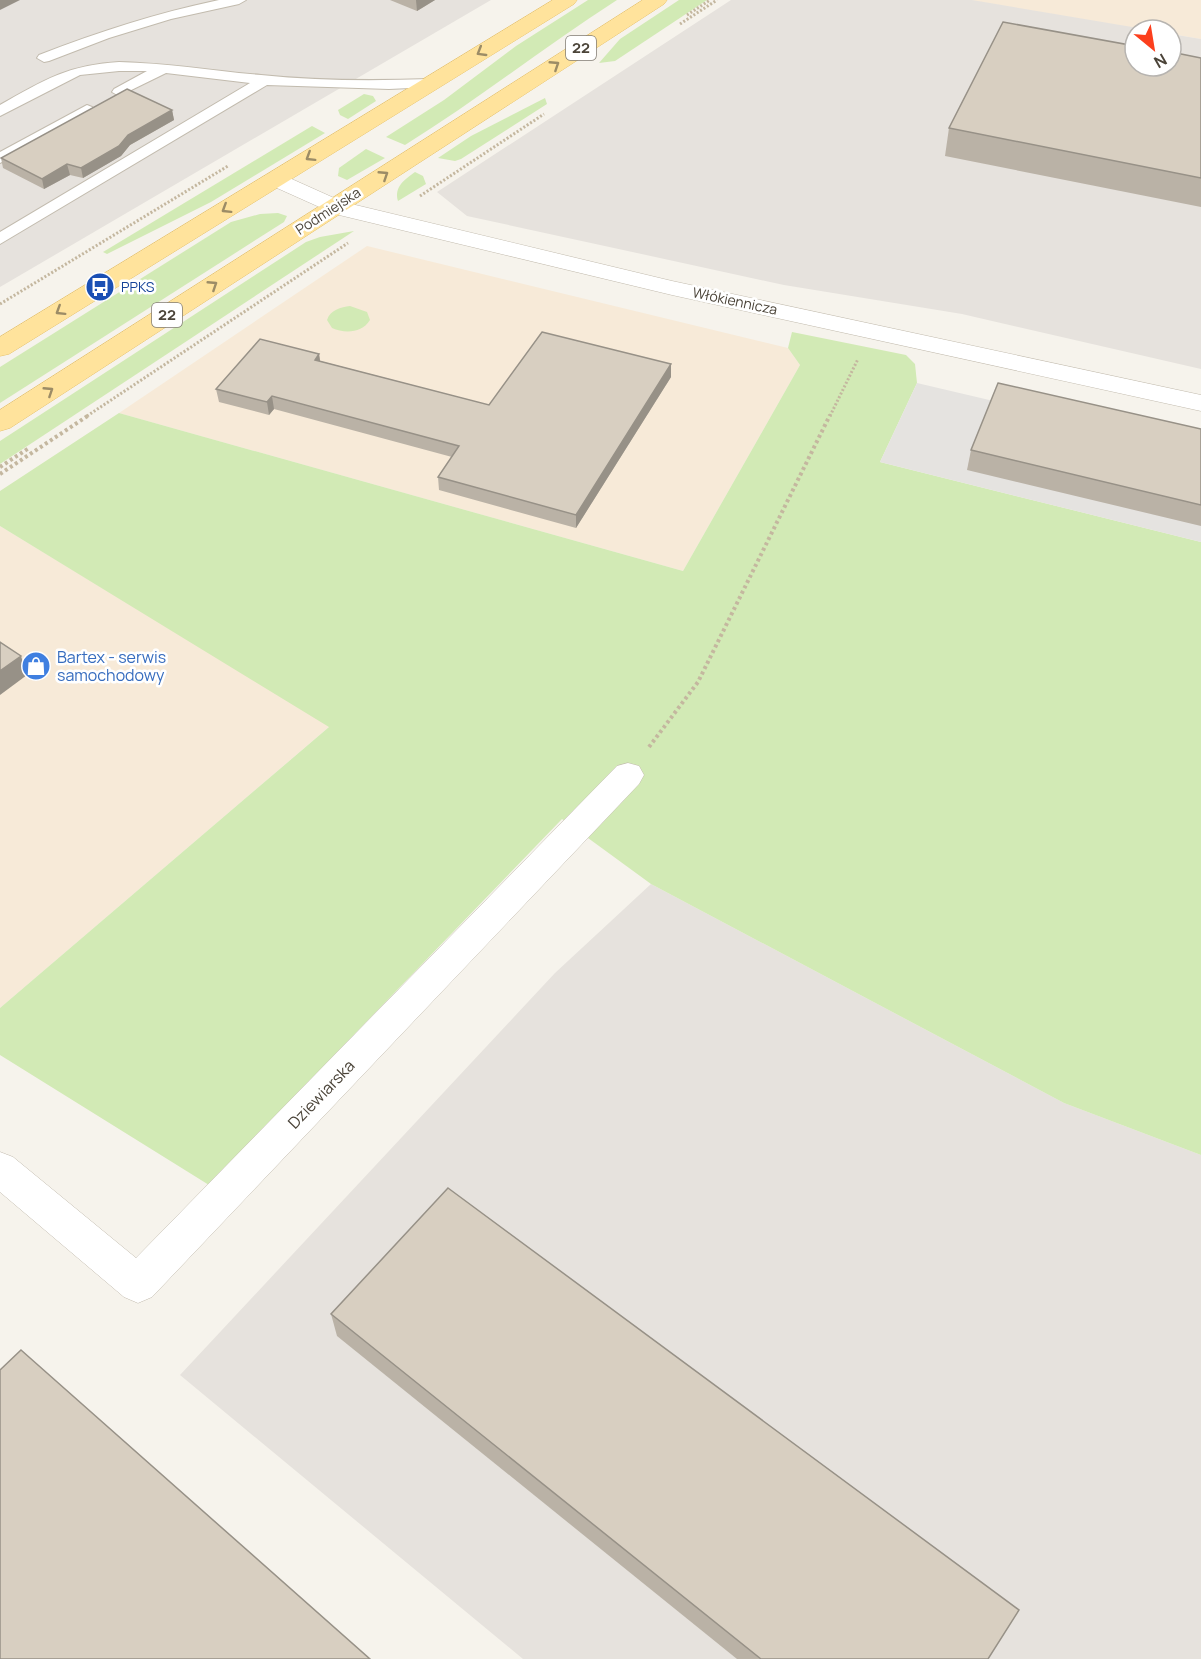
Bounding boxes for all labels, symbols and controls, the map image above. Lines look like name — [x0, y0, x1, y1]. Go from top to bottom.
north arrow — [1123, 18, 1183, 78]
road number: 22 — [566, 36, 596, 60]
one-way arrow — [477, 45, 487, 57]
text: N — [1150, 49, 1171, 73]
one-way arrow — [548, 61, 559, 72]
one-way arrow — [306, 150, 316, 162]
one-way arrow — [378, 171, 388, 183]
street label: Podmiejska — [292, 182, 364, 239]
one-way arrow — [222, 202, 232, 214]
bus stop icon: PPKS — [84, 271, 116, 303]
place label: PPKS — [121, 277, 155, 296]
one-way arrow — [207, 281, 217, 293]
street label: Włókiennicza — [691, 282, 779, 319]
road number: 22 — [152, 303, 182, 327]
one-way arrow — [56, 304, 66, 316]
one-way arrow — [43, 386, 53, 398]
place label: Bartex - serwis samochodowy — [57, 646, 166, 686]
shop icon: Bartex - serwis samochodowy — [20, 650, 52, 682]
street label: Dziewiarska — [283, 1055, 359, 1133]

